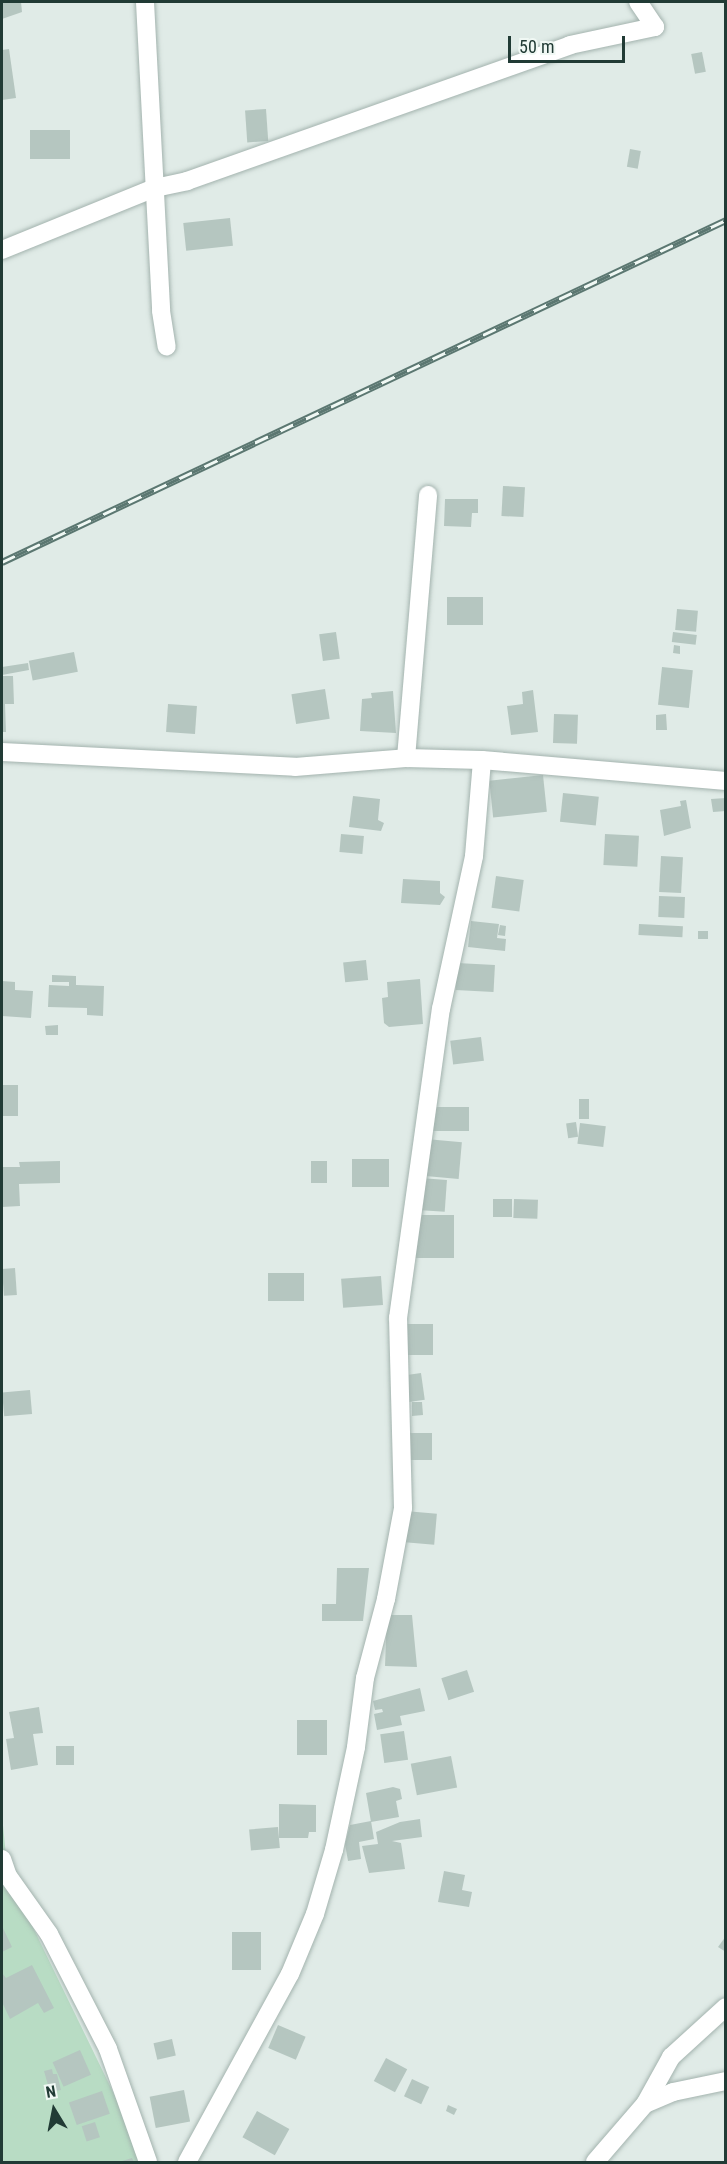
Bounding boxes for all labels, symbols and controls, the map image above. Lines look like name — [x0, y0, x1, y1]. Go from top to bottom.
scale bar — [511, 24, 628, 62]
text: 50 m — [519, 36, 554, 57]
north arrow — [24, 2080, 84, 2140]
text: N — [44, 2082, 57, 2102]

